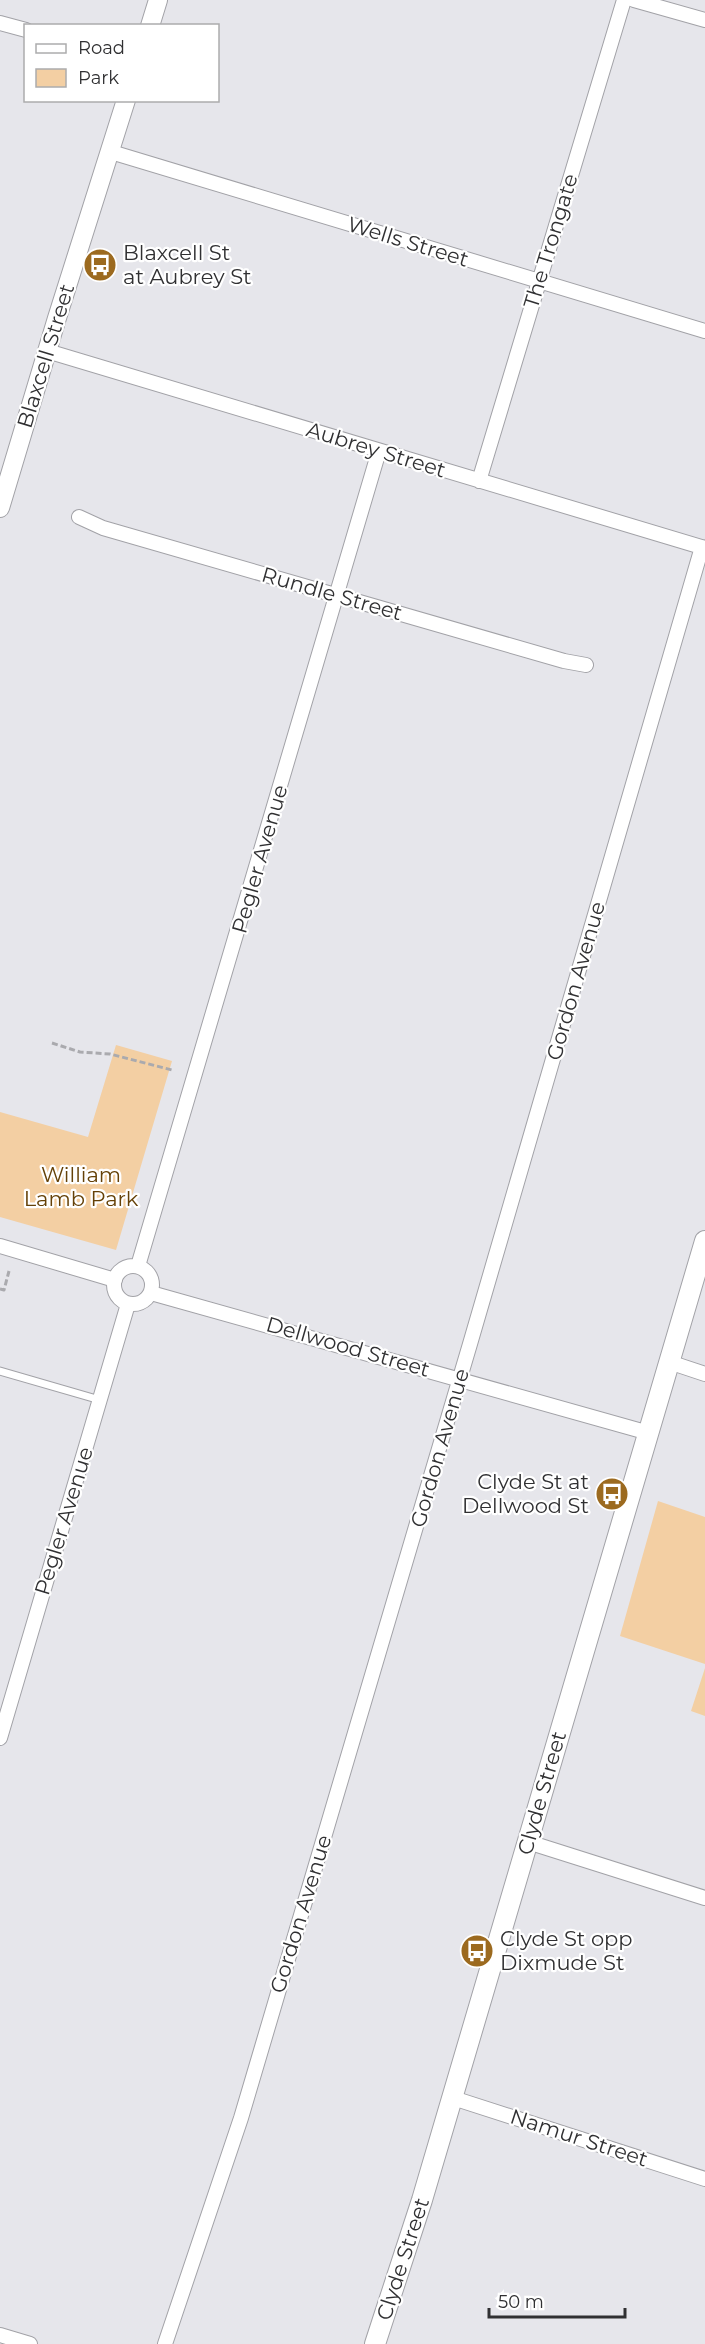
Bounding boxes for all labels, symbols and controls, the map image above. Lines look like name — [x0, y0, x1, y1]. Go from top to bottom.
legend — [24, 24, 219, 102]
text: Road — [78, 37, 125, 59]
text: Park — [78, 67, 119, 89]
street label: The Trongate — [518, 171, 583, 311]
street label: Wells Street — [345, 211, 472, 272]
place label: Blaxcell St at Aubrey St — [123, 240, 252, 289]
bus stop icon: Blaxcell St at Aubrey St — [82, 247, 118, 283]
street label: Blaxcell Street — [12, 281, 79, 431]
street label: Aubrey Street — [304, 416, 449, 483]
street label: Rundle Street — [259, 562, 405, 626]
street label: Pegler Avenue — [226, 782, 293, 936]
street label: Gordon Avenue — [541, 899, 610, 1063]
park label: William Lamb Park — [24, 1162, 139, 1211]
street label: Dellwood Street — [263, 1311, 433, 1382]
street label: Gordon Avenue — [405, 1366, 474, 1530]
street label: Pegler Avenue — [29, 1444, 98, 1598]
place label: Clyde St at Dellwood St — [462, 1469, 589, 1518]
bus stop icon: Clyde St at Dellwood St — [594, 1476, 630, 1512]
street label: Clyde Street — [512, 1728, 571, 1858]
street label: Gordon Avenue — [265, 1832, 336, 1996]
place label: Clyde St opp Dixmude St — [500, 1926, 633, 1975]
bus stop icon: Clyde St opp Dixmude St — [459, 1933, 495, 1969]
street label: Namur Street — [507, 2103, 651, 2172]
street label: Clyde Street — [371, 2194, 434, 2323]
scale bar — [489, 2281, 626, 2319]
text: 50 m — [498, 2291, 544, 2313]

